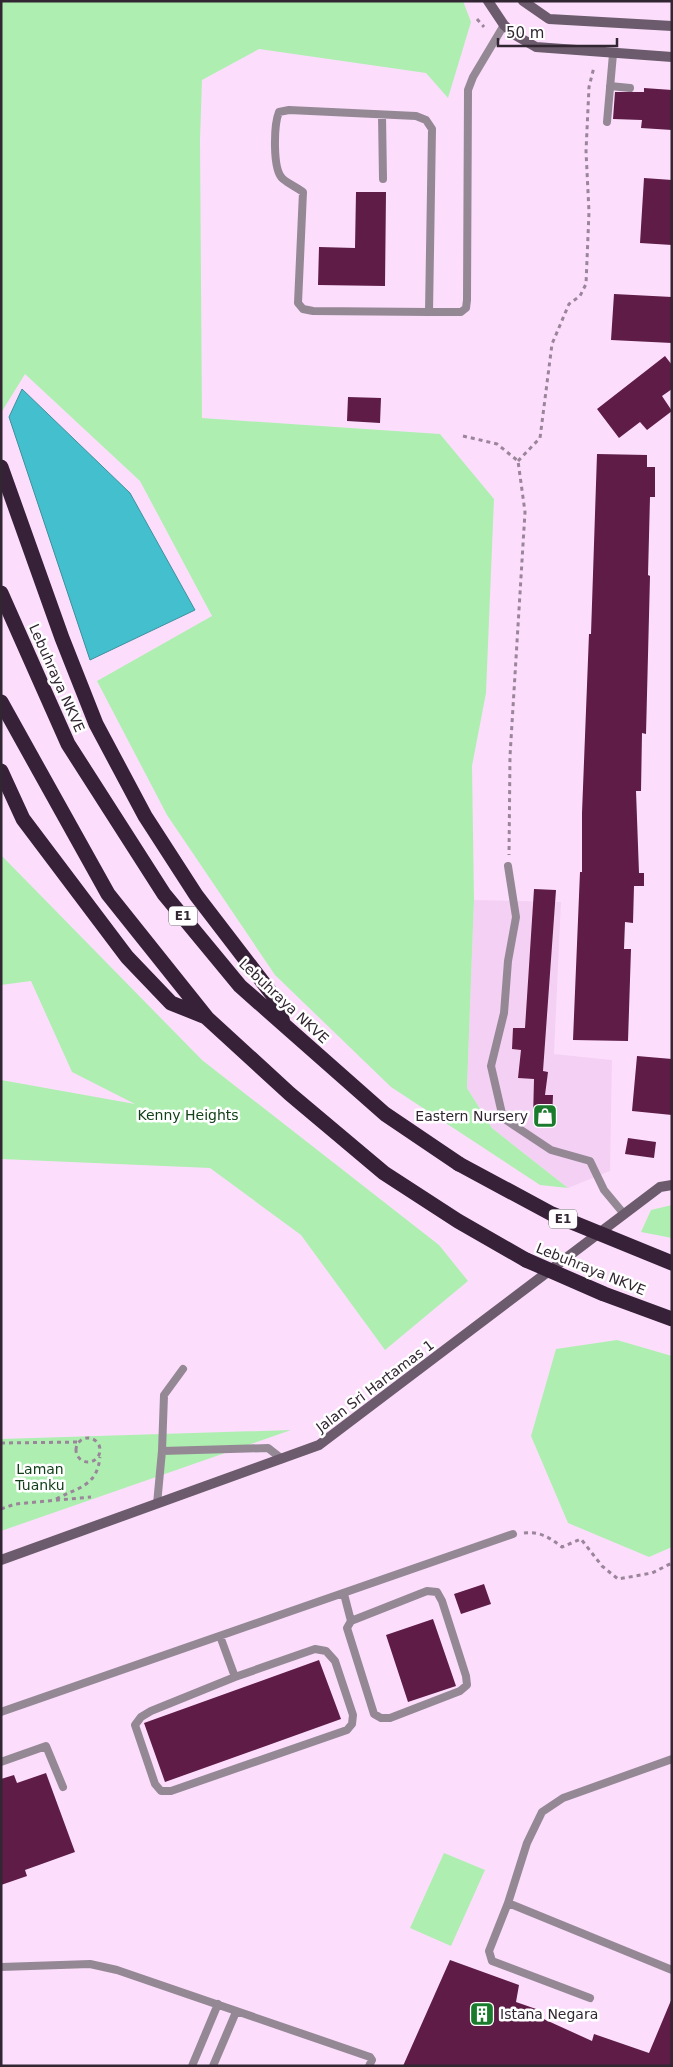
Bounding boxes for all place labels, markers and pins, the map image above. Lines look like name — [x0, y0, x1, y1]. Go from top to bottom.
shop icon: Eastern Nursery — [532, 1103, 558, 1129]
place label: Eastern Nursery — [415, 1108, 528, 1124]
building icon: Istana Negara — [469, 2001, 495, 2027]
place label: Istana Negara — [500, 2006, 598, 2022]

